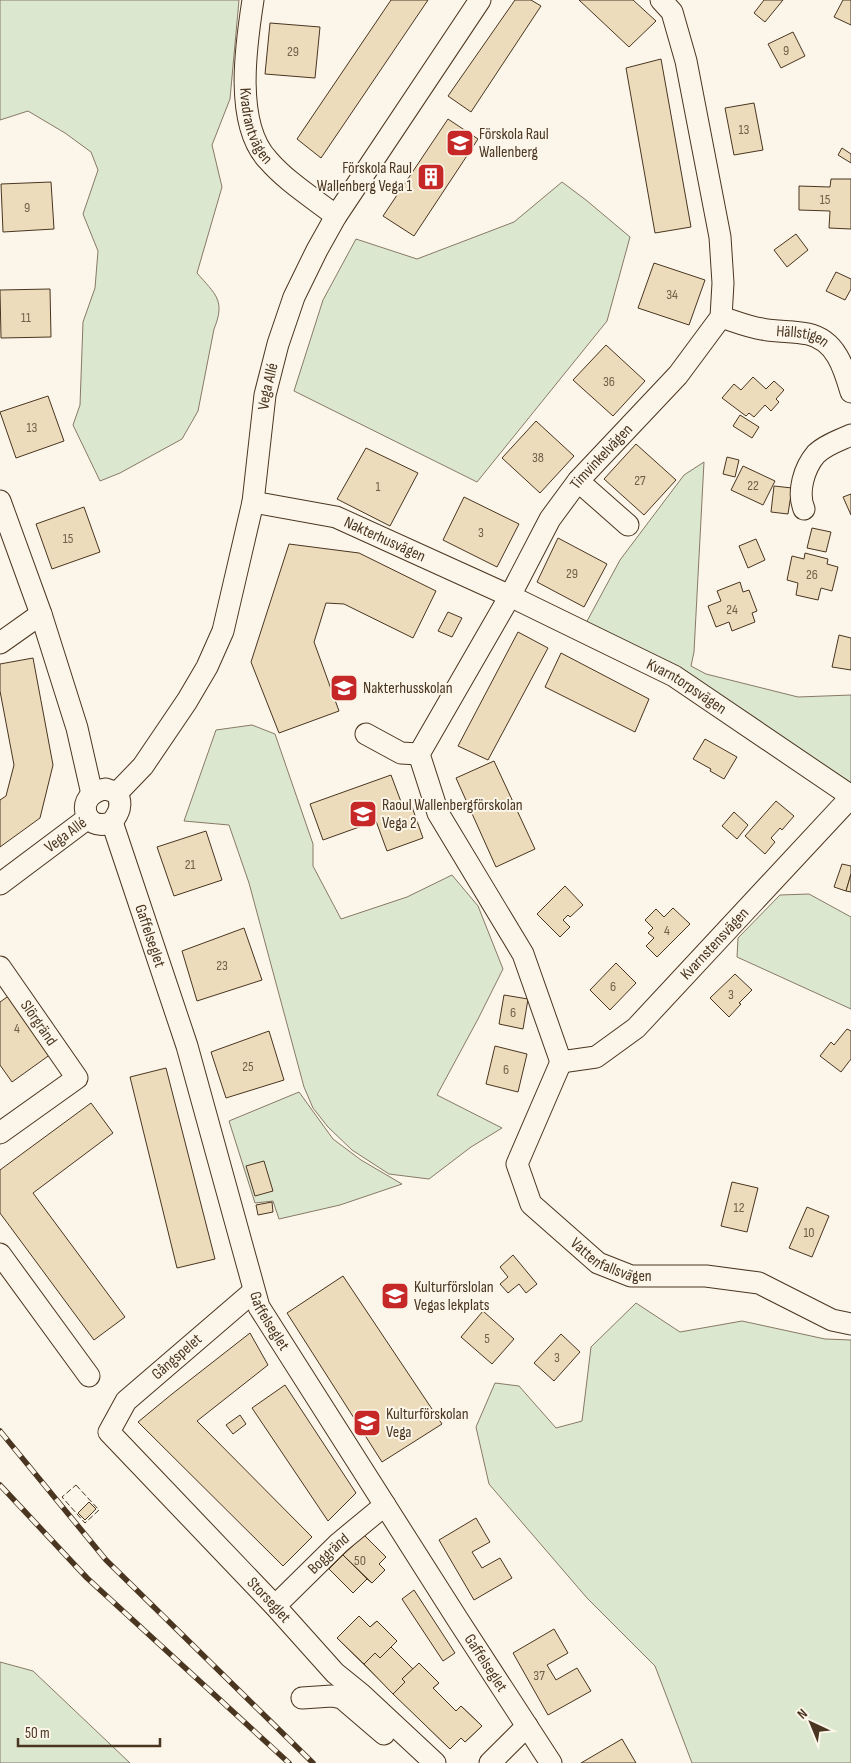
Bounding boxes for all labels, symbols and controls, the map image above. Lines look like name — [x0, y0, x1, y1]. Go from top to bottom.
house number: 9 — [783, 42, 789, 59]
house number: 29 — [287, 43, 299, 60]
street label: Kvadrantvägen — [236, 87, 277, 168]
house number: 13 — [739, 121, 750, 138]
place label: Förskola Raul Wallenberg — [479, 125, 549, 162]
school or university icon: Förskola Raul Wallenberg — [445, 128, 475, 158]
place label: Förskola Raul Wallenberg Vega 1 — [317, 159, 412, 196]
building icon: Förskola Raul Wallenberg Vega 1 — [416, 162, 446, 192]
house number: 15 — [820, 191, 831, 208]
house number: 9 — [24, 199, 30, 216]
house number: 34 — [666, 286, 678, 303]
house number: 11 — [21, 309, 31, 326]
street label: Hällstigen — [776, 321, 833, 351]
street label: Vega Allé — [254, 361, 282, 411]
house number: 36 — [603, 373, 615, 390]
house number: 13 — [27, 419, 38, 436]
street label: Timvinkelvägen — [566, 420, 636, 493]
house number: 38 — [532, 449, 544, 466]
house number: 27 — [634, 472, 646, 489]
house number: 22 — [747, 477, 759, 494]
house number: 1 — [376, 478, 381, 495]
street label: Nakterhusvägen — [341, 512, 429, 566]
house number: 3 — [478, 524, 484, 541]
house number: 15 — [63, 530, 74, 547]
house number: 29 — [566, 565, 578, 582]
house number: 26 — [806, 566, 818, 583]
house number: 24 — [726, 601, 738, 618]
street label: Kvarntorpsvägen — [644, 655, 730, 718]
school or university icon: Nakterhusskolan — [329, 673, 359, 703]
place label: Nakterhusskolan — [363, 679, 453, 698]
place label: Raoul Wallenbergförskolan Vega 2 — [382, 796, 523, 833]
school or university icon: Raoul Wallenbergförskolan Vega 2 — [348, 799, 378, 829]
street label: Vega Allé — [41, 813, 90, 857]
house number: 21 — [185, 856, 195, 873]
street label: Gaffelseglet — [131, 902, 169, 970]
street label: Kvarnstensvägen — [676, 904, 753, 984]
house number: 4 — [664, 922, 670, 939]
house number: 23 — [216, 957, 228, 974]
house number: 6 — [610, 978, 616, 995]
house number: 3 — [728, 986, 734, 1003]
street label: Slörgränd — [16, 996, 61, 1049]
house number: 6 — [510, 1004, 516, 1021]
house number: 4 — [14, 1020, 20, 1037]
house number: 25 — [242, 1058, 254, 1075]
house number: 6 — [503, 1061, 509, 1078]
house number: 12 — [734, 1199, 745, 1216]
house number: 10 — [803, 1224, 815, 1241]
street label: Vattenfallsvägen — [566, 1234, 652, 1286]
place label: Kulturförslolan Vegas lekplats — [414, 1278, 494, 1315]
school or university icon: Kulturförslolan Vegas lekplats — [380, 1281, 410, 1311]
street label: Gaffelseglet — [246, 1289, 294, 1354]
street label: Gångspelet — [148, 1330, 206, 1384]
house number: 5 — [484, 1330, 490, 1347]
house number: 3 — [554, 1349, 560, 1366]
place label: Kulturförskolan Vega — [386, 1405, 469, 1442]
school or university icon: Kulturförskolan Vega — [352, 1408, 382, 1438]
street label: Boggränd — [304, 1529, 353, 1578]
house number: 50 — [354, 1552, 366, 1569]
street label: Storseglet — [243, 1573, 295, 1627]
street label: Gaffelseglet — [460, 1630, 512, 1695]
house number: 37 — [533, 1667, 545, 1684]
north arrow — [786, 1698, 836, 1748]
text: N — [794, 1705, 811, 1723]
scale bar — [18, 1716, 160, 1748]
text: 50 m — [25, 1724, 50, 1743]

